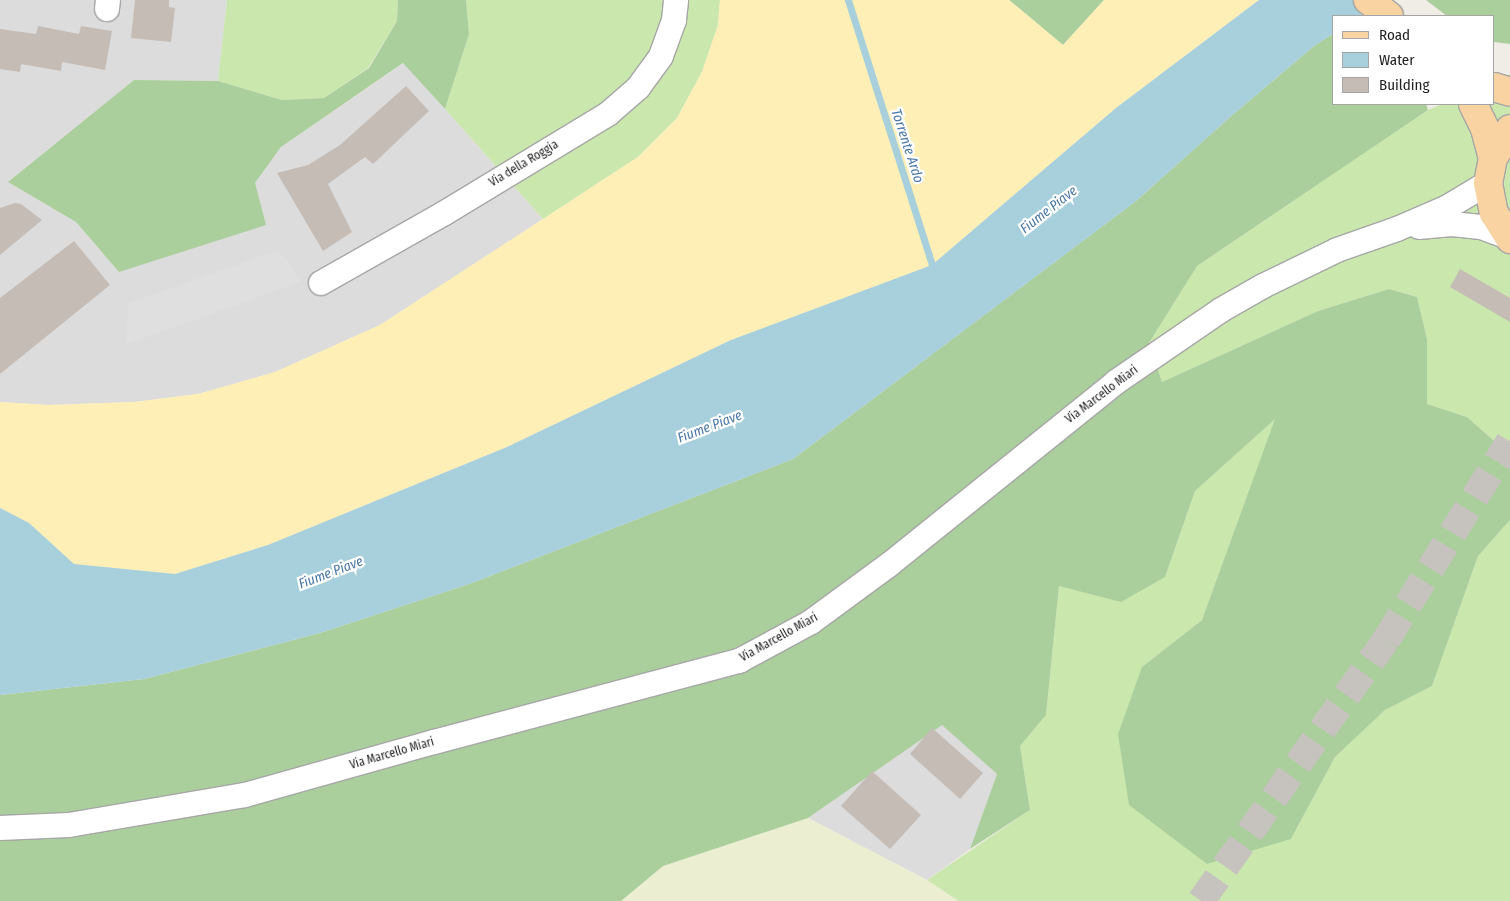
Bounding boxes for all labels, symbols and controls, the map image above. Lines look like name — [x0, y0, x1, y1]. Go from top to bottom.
legend — [1332, 15, 1495, 105]
text: Road — [1379, 26, 1410, 44]
text: Water — [1379, 51, 1414, 69]
text: Building — [1379, 76, 1430, 94]
water label: Torrente Ardo — [887, 107, 927, 185]
street label: Via della Roggia — [487, 138, 561, 190]
water label: Fiume Piave — [1017, 183, 1081, 237]
street label: Via Marcello Miari — [1063, 363, 1141, 427]
water label: Fiume Piave — [675, 407, 745, 447]
water label: Fiume Piave — [296, 553, 366, 593]
street label: Via Marcello Miari — [737, 611, 821, 665]
street label: Via Marcello Miari — [348, 735, 436, 773]

